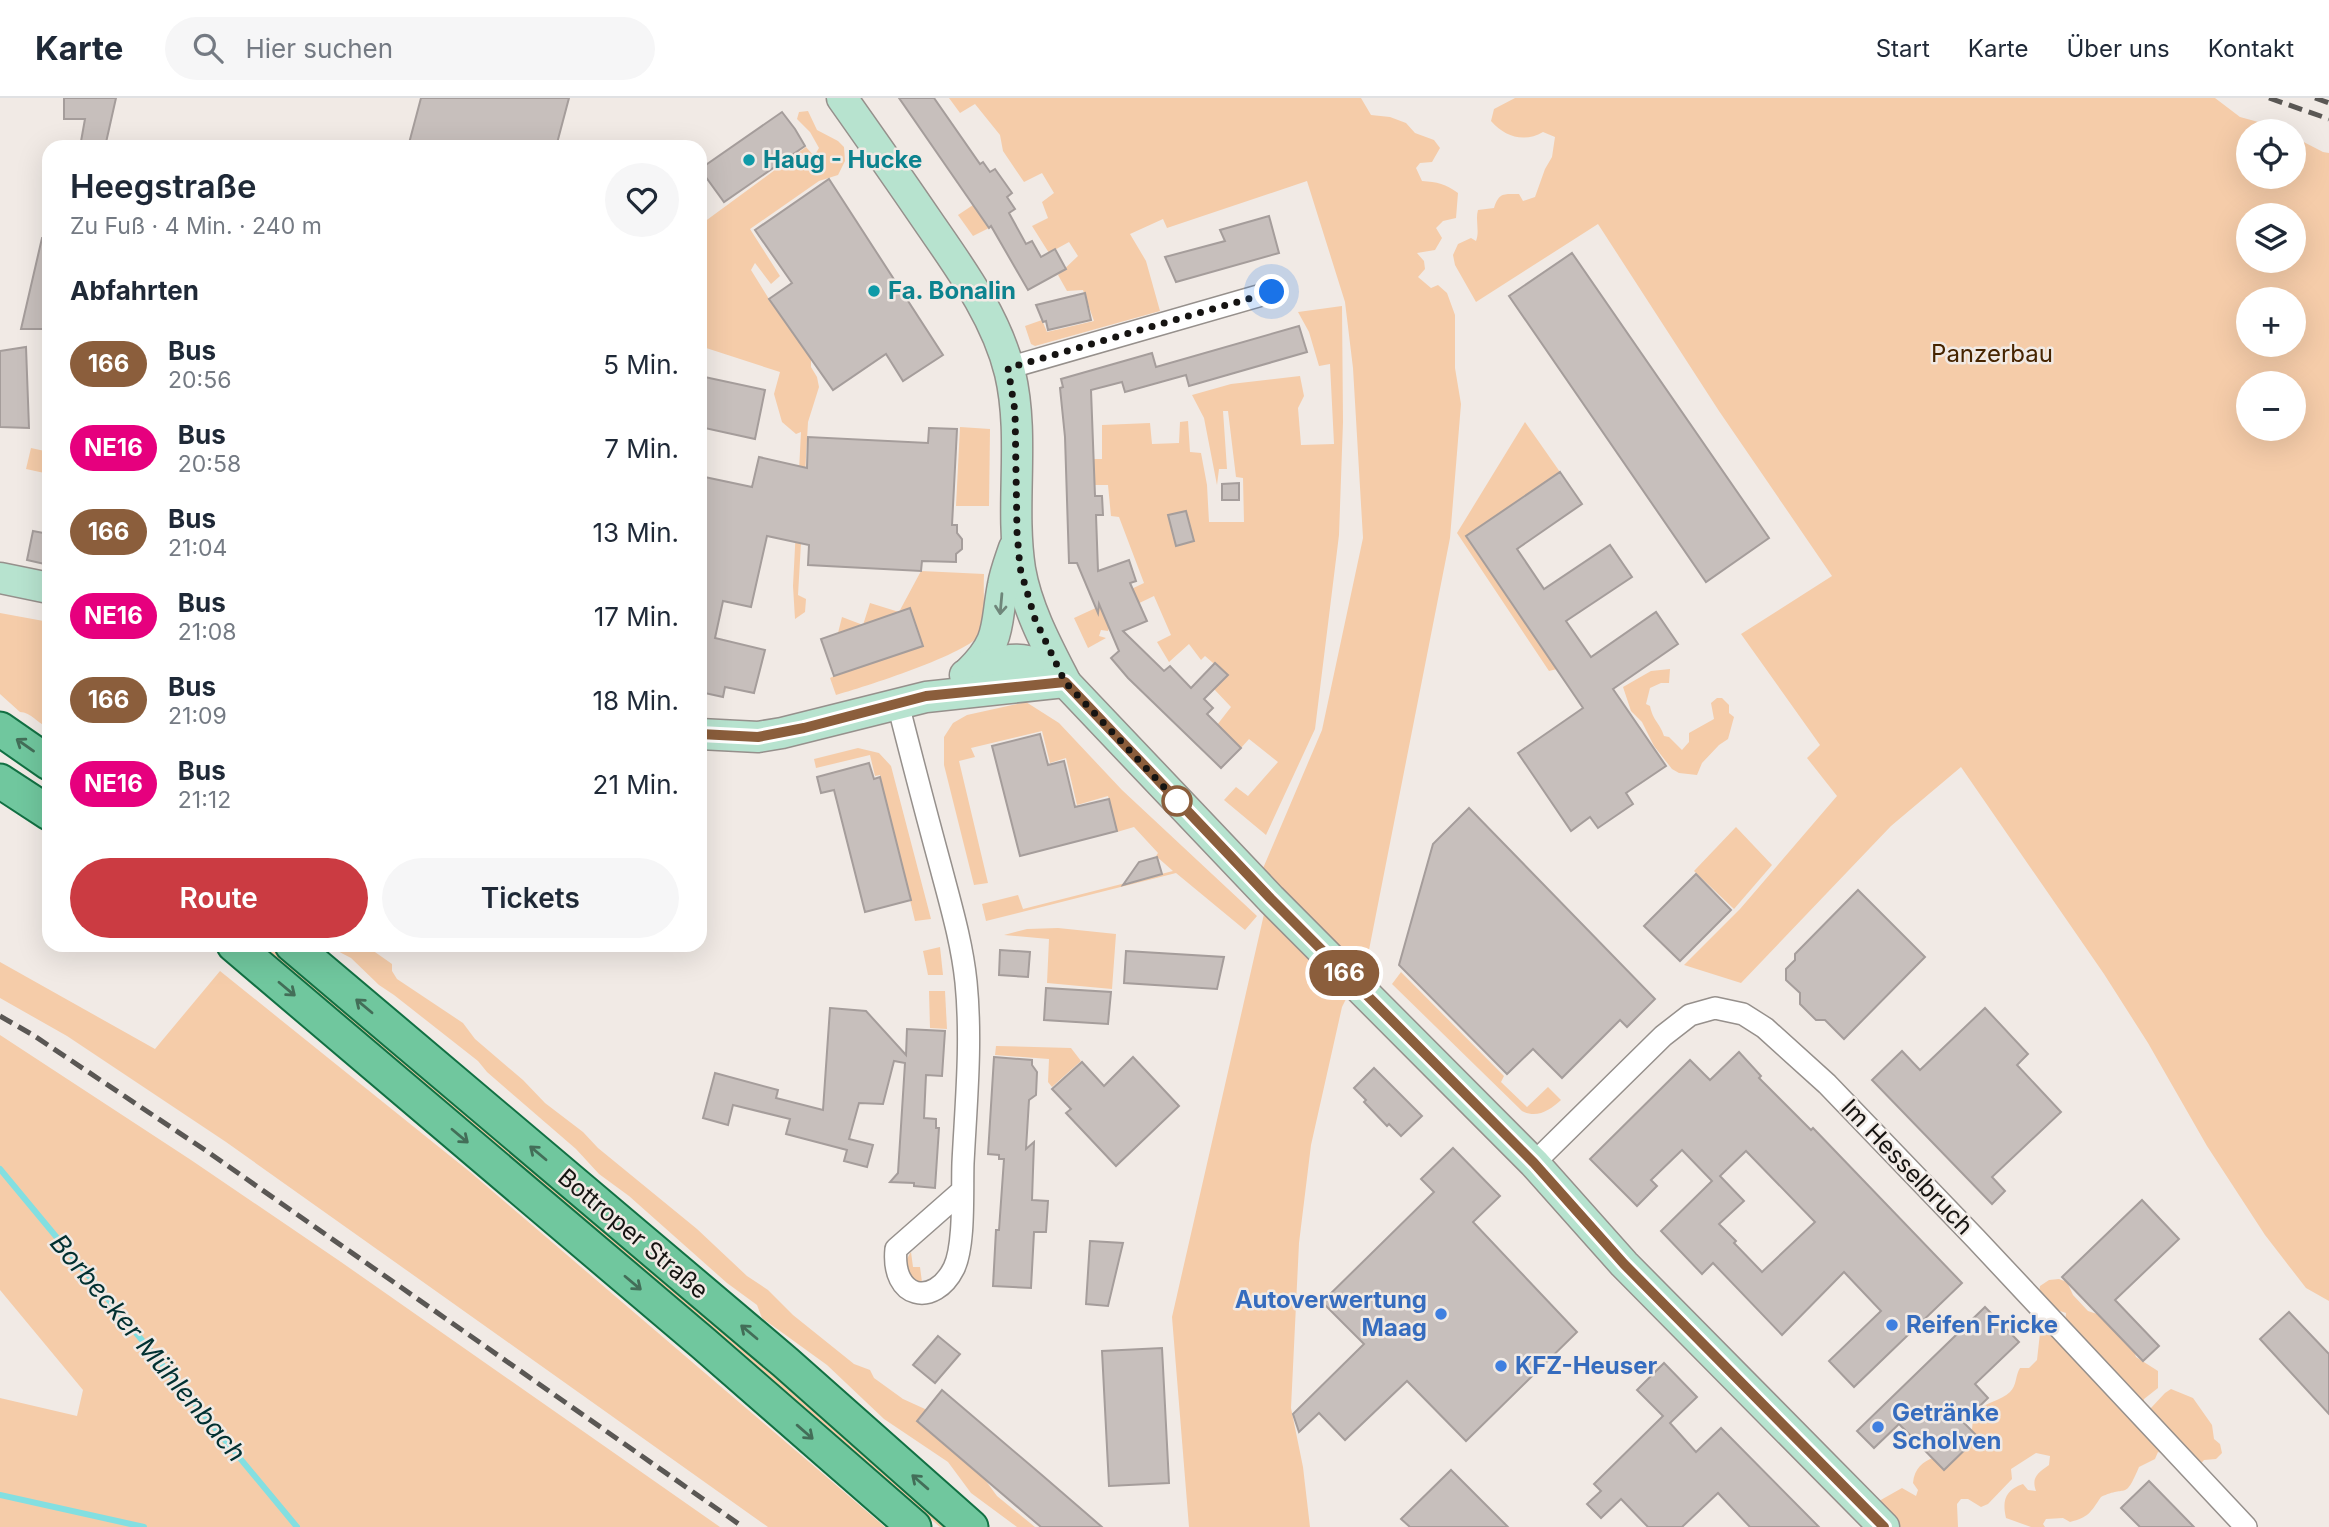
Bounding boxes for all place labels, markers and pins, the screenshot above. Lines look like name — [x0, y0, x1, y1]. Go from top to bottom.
place label: Haug - Hucke — [763, 145, 922, 174]
marker: Haug - Hucke — [741, 152, 757, 168]
place label: Fa. Bonalin — [888, 276, 1016, 305]
marker: Fa. Bonalin — [866, 283, 882, 299]
unlabelled marker — [1162, 786, 1192, 816]
place label: Autoverwertung Maag — [1235, 1285, 1427, 1342]
marker: Autoverwertung Maag — [1433, 1306, 1449, 1322]
place label: Reifen Fricke — [1906, 1310, 2058, 1339]
marker: Reifen Fricke — [1884, 1317, 1900, 1333]
place label: KFZ-Heuser — [1515, 1351, 1658, 1380]
marker: KFZ-Heuser — [1493, 1358, 1509, 1374]
place label: Getränke Scholven — [1892, 1398, 2001, 1455]
marker: Getränke Scholven — [1870, 1419, 1886, 1435]

